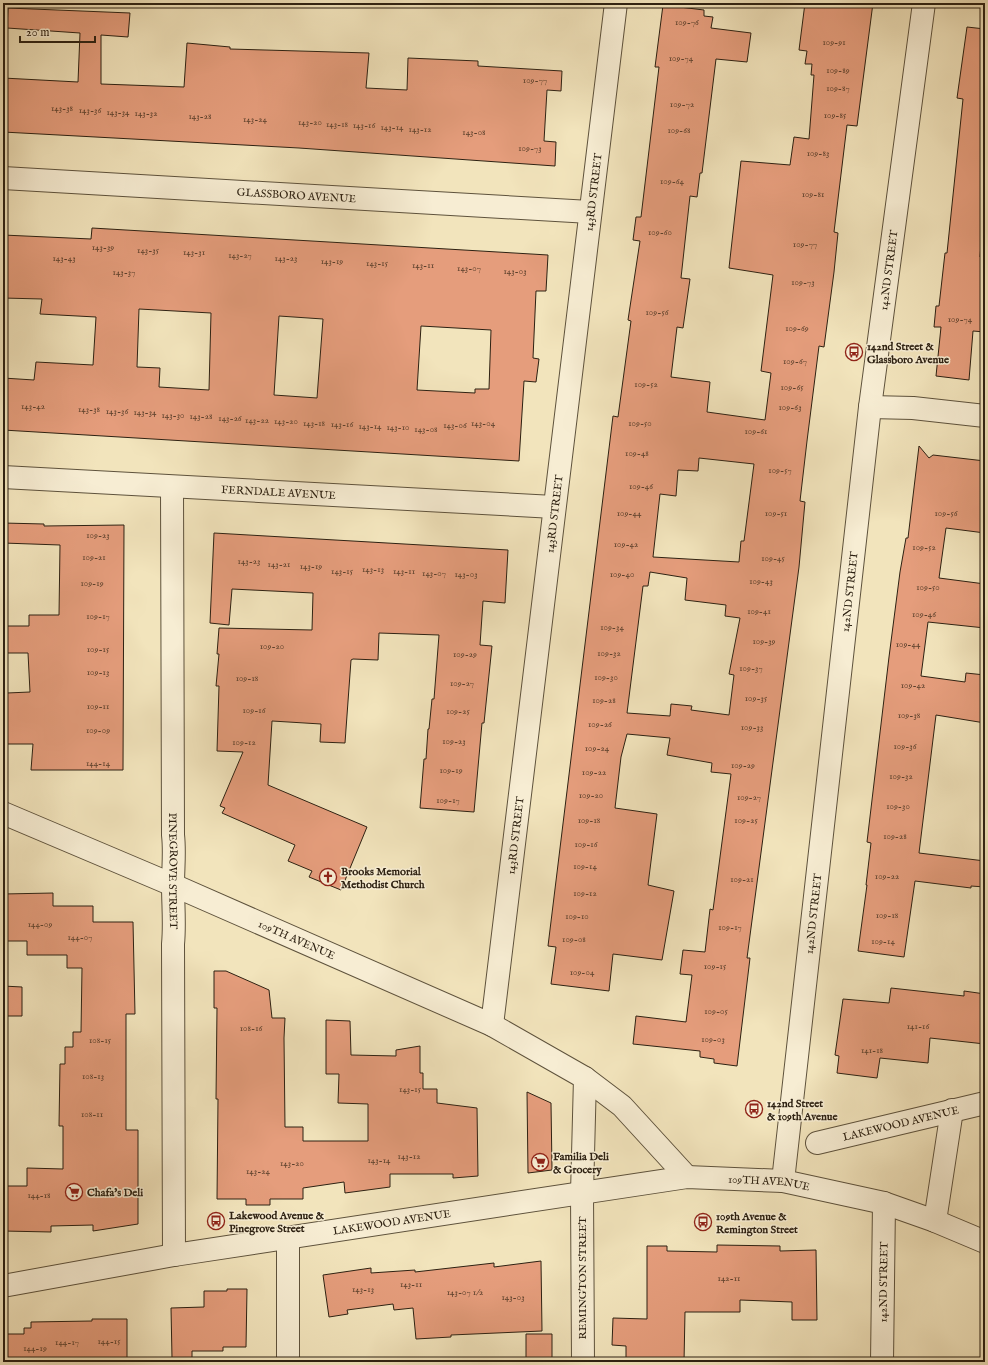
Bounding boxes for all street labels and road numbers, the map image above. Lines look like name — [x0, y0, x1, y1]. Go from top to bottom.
street label: 143RD STREET — [582, 152, 606, 232]
street label: GLASSBORO AVENUE — [236, 186, 357, 206]
street label: 142ND STREET — [877, 229, 902, 311]
street label: 143RD STREET — [543, 474, 567, 554]
street label: FERNDALE AVENUE — [221, 483, 337, 503]
street label: 142ND STREET — [839, 551, 862, 633]
street label: 143RD STREET — [504, 796, 528, 875]
street label: PINEGROVE STREET — [165, 813, 180, 929]
street label: 142ND STREET — [803, 873, 826, 955]
street label: 109TH AVENUE — [256, 917, 337, 963]
street label: LAKEWOOD AVENUE — [841, 1103, 961, 1145]
street label: 109TH AVENUE — [728, 1173, 811, 1195]
street label: LAKEWOOD AVENUE — [332, 1207, 452, 1239]
street label: REMINGTON STREET — [576, 1216, 590, 1340]
street label: 142ND STREET — [876, 1242, 892, 1322]

